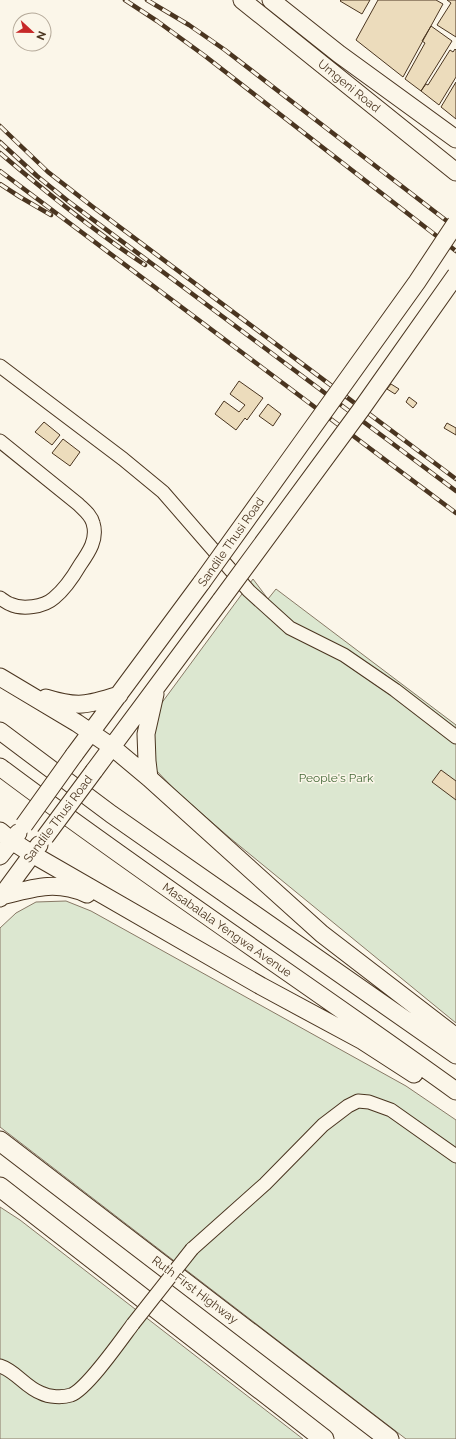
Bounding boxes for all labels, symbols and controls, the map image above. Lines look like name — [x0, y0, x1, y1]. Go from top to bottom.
north arrow — [12, 12, 52, 52]
text: N — [33, 29, 48, 42]
street label: Umgeni Road — [315, 57, 383, 115]
street label: Sandile Thusi Road — [195, 495, 267, 589]
park label: People's Park — [299, 771, 374, 785]
street label: Sandile Thusi Road — [21, 773, 95, 865]
street label: Masabalala Yengwa Avenue — [160, 880, 294, 980]
street label: Ruth First Highway — [149, 1253, 241, 1327]

